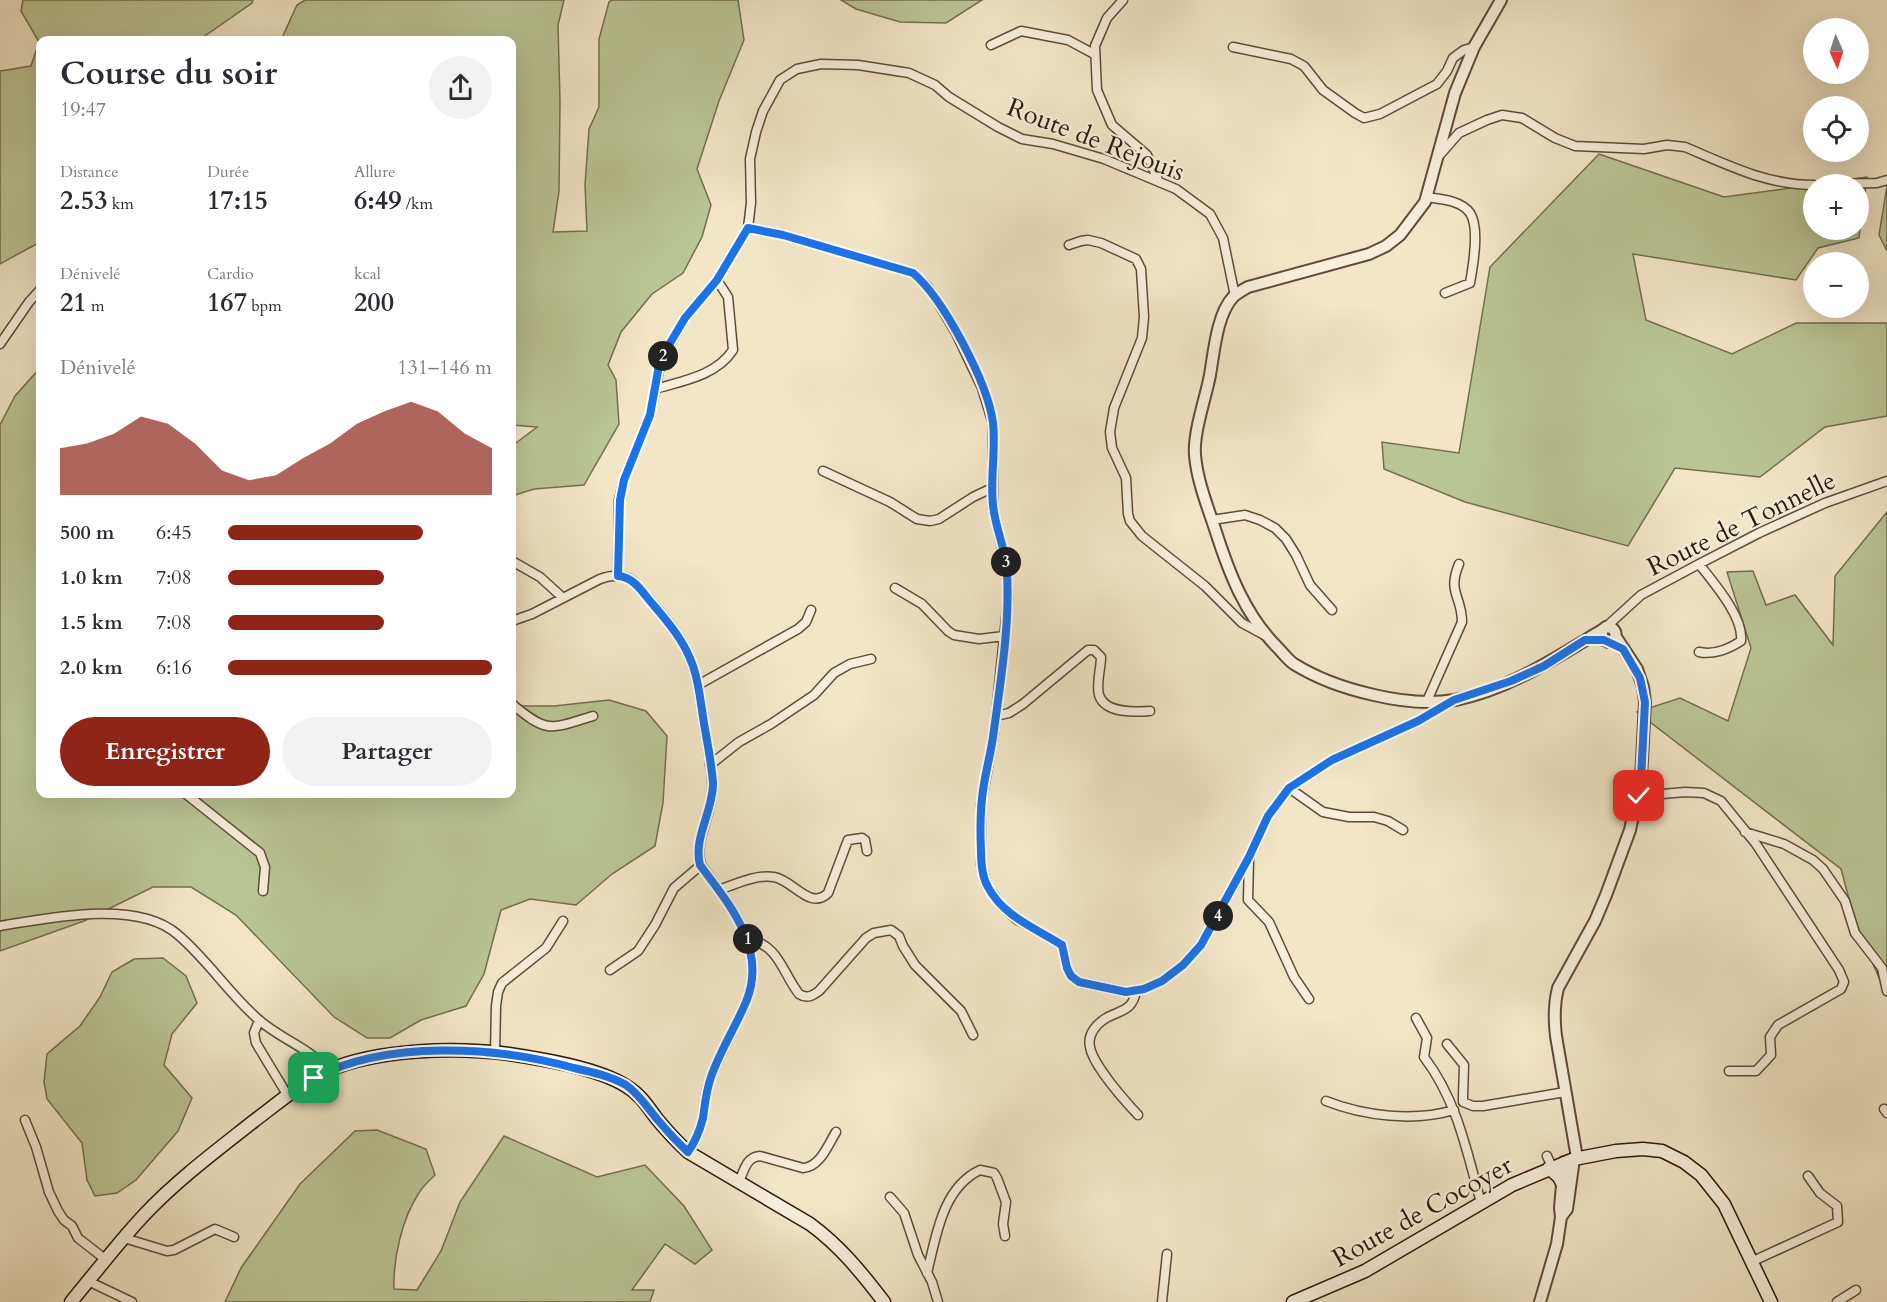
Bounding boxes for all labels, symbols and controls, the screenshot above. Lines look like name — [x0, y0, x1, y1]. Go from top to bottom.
north arrow — [1803, 18, 1869, 84]
map controls — [1803, 18, 1869, 318]
text: Course du soir — [60, 51, 277, 96]
button: share — [429, 56, 492, 119]
street label: Route de Rejouis — [1002, 90, 1190, 189]
text: 19:47 — [60, 96, 106, 123]
button: locate — [1803, 96, 1869, 162]
text: Distance — [60, 161, 118, 183]
text: Durée — [207, 161, 249, 183]
text: Allure — [354, 161, 395, 183]
button: + — [1803, 174, 1869, 240]
text: 2.53 — [60, 183, 108, 218]
text: 17:15 — [207, 183, 268, 218]
text: 6:49 — [354, 183, 402, 218]
text: km — [108, 193, 134, 215]
text: /km — [402, 193, 433, 215]
button: − — [1803, 252, 1869, 318]
text: Dénivelé — [60, 263, 121, 285]
text: Cardio — [207, 263, 254, 285]
text: kcal — [354, 263, 381, 285]
text: 21 — [60, 285, 87, 320]
text: 167 — [207, 285, 247, 320]
text: 200 — [354, 285, 394, 320]
text: m — [87, 295, 104, 317]
text: bpm — [247, 295, 282, 317]
pin: 2 — [648, 341, 678, 371]
text: 2 — [659, 345, 667, 367]
text: Dénivelé — [60, 354, 136, 381]
text: 131–146 m — [397, 354, 492, 381]
street label: Route de Tonnelle — [1641, 463, 1841, 584]
text: 500 m — [60, 519, 115, 546]
text: 6:45 — [156, 519, 192, 546]
pin: 3 — [991, 547, 1021, 577]
text: 3 — [1002, 551, 1010, 573]
text: 1.0 km — [60, 564, 123, 591]
text: 7:08 — [156, 564, 192, 591]
text: 1.5 km — [60, 609, 123, 636]
text: 7:08 — [156, 609, 192, 636]
text: 2.0 km — [60, 654, 123, 681]
text: 6:16 — [156, 654, 192, 681]
button: Enregistrer — [60, 717, 270, 786]
button: Partager — [282, 717, 492, 786]
pin — [1613, 770, 1664, 821]
icon: check — [1622, 779, 1655, 812]
pin: 4 — [1203, 901, 1233, 931]
text: 4 — [1214, 905, 1222, 927]
pin: 1 — [733, 924, 763, 954]
text: 1 — [744, 928, 752, 950]
pin — [288, 1052, 339, 1103]
icon: arrive — [297, 1061, 330, 1094]
street label: Route de Cocoyer — [1326, 1147, 1519, 1275]

